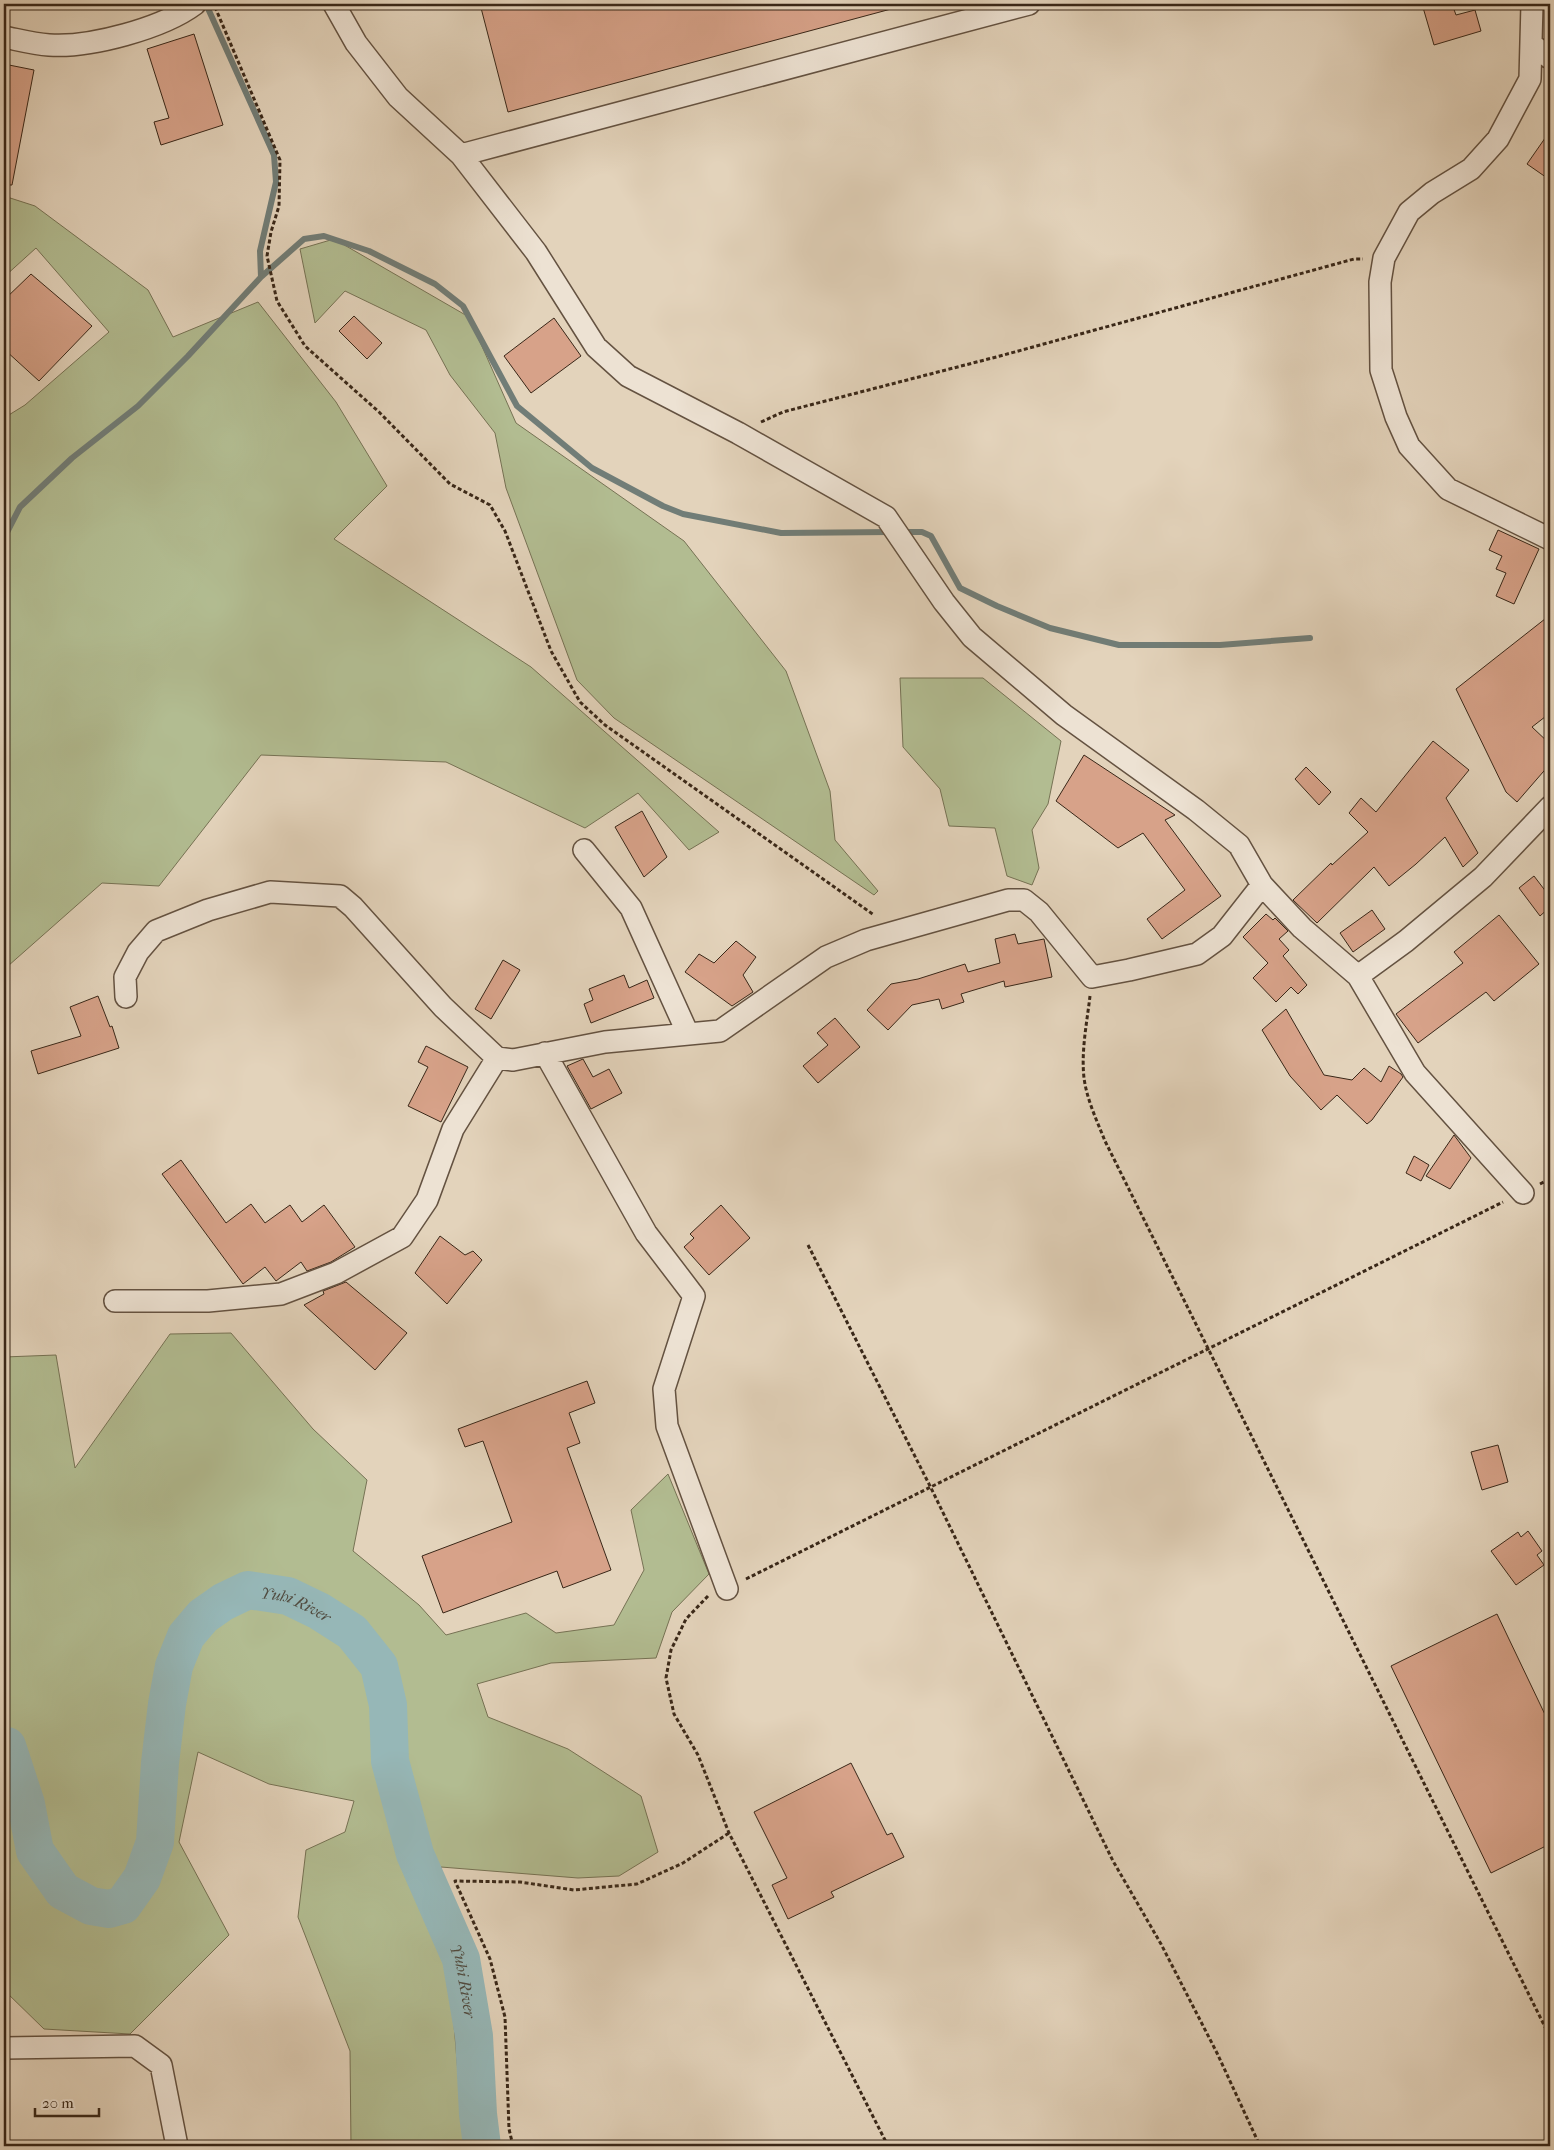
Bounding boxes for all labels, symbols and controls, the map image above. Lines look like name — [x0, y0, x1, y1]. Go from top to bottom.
water label: Yuhi River — [260, 1583, 336, 1627]
water label: Yuhi River — [446, 1941, 481, 2021]
scale bar — [35, 2085, 99, 2117]
text: 20 m — [42, 2094, 74, 2112]

